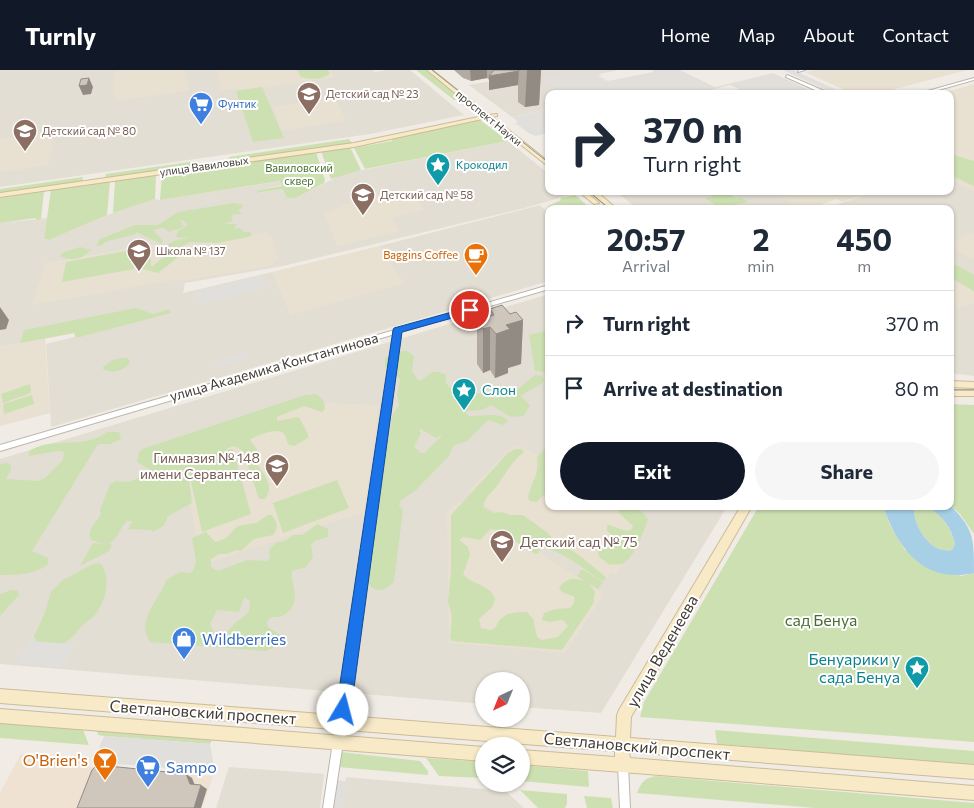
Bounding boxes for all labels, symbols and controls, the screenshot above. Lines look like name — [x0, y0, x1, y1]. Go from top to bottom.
text: Turnly — [25, 21, 96, 50]
text: Home — [661, 24, 710, 46]
text: Map — [738, 24, 775, 46]
text: About — [803, 24, 855, 46]
text: Contact — [883, 24, 949, 46]
school or university icon: Детский сад № 23 — [296, 81, 322, 115]
place label: Детский сад № 23 — [326, 87, 419, 100]
street label: проспект Науки — [453, 87, 525, 148]
supermarket icon: Фунтик — [188, 91, 214, 125]
place label: Фунтик — [218, 97, 257, 110]
text: 370 m — [643, 107, 743, 150]
icon: right — [560, 110, 625, 175]
school or university icon: Детский сад № 80 — [12, 118, 38, 152]
place label: Детский сад № 80 — [42, 124, 136, 137]
text: Turn right — [643, 150, 741, 177]
place icon: Крокодил — [425, 152, 451, 186]
street label: улица Вавиловых — [159, 153, 249, 178]
place label: Крокодил — [456, 158, 508, 171]
park label: Вавиловский сквер — [265, 161, 333, 187]
school or university icon: Детский сад № 58 — [350, 182, 376, 216]
place label: Детский сад № 58 — [380, 188, 474, 201]
text: 20:57 — [607, 220, 686, 257]
text: 2 — [752, 220, 769, 257]
text: 450 — [836, 220, 892, 257]
school or university icon: Школа № 137 — [126, 238, 152, 272]
cafe icon: Baggins Coffee — [463, 242, 489, 276]
place label: Школа № 137 — [156, 244, 226, 257]
place label: Baggins Coffee — [383, 248, 458, 261]
text: Arrival — [622, 256, 670, 275]
text: min — [747, 256, 775, 275]
text: m — [857, 256, 871, 275]
pin — [449, 289, 491, 331]
icon: arrive — [456, 296, 484, 324]
icon: right — [560, 309, 588, 337]
text: Turn right — [603, 312, 690, 335]
text: 370 m — [886, 312, 939, 335]
street label: улица Академика Константинова — [168, 329, 380, 404]
icon: arrive — [560, 374, 588, 402]
place icon: Слон — [451, 377, 477, 411]
text: Arrive at destination — [603, 377, 783, 400]
text: 80 m — [895, 377, 939, 400]
place label: Слон — [482, 381, 516, 398]
button: Exit — [560, 442, 745, 500]
button: Share — [755, 442, 939, 500]
place label: Гимназия № 148 имени Сервантеса — [140, 449, 260, 482]
school or university icon: Гимназия № 148 имени Сервантеса — [264, 453, 290, 487]
school or university icon: Детский сад № 75 — [489, 529, 515, 563]
place label: Детский сад № 75 — [520, 533, 638, 550]
street label: улица Веденеева — [622, 591, 701, 710]
park label: сад Бенуа — [785, 610, 857, 629]
shop icon: Wildberries — [171, 626, 197, 660]
place label: Wildberries — [202, 629, 286, 648]
place label: Бенуарики у сада Бенуа — [808, 649, 900, 686]
place icon: Бенуарики у сада Бенуа — [904, 655, 930, 689]
north arrow — [475, 672, 530, 728]
map controls — [475, 672, 530, 792]
position arrow — [316, 683, 368, 735]
street label: Светлановский проспект — [109, 695, 298, 728]
street label: Светлановский проспект — [543, 728, 732, 763]
button: layers — [475, 737, 530, 792]
bar icon: O'Brien's — [92, 747, 118, 781]
place label: O'Brien's — [23, 750, 88, 769]
supermarket icon: Sampo — [135, 754, 161, 788]
place label: Sampo — [166, 757, 217, 776]

